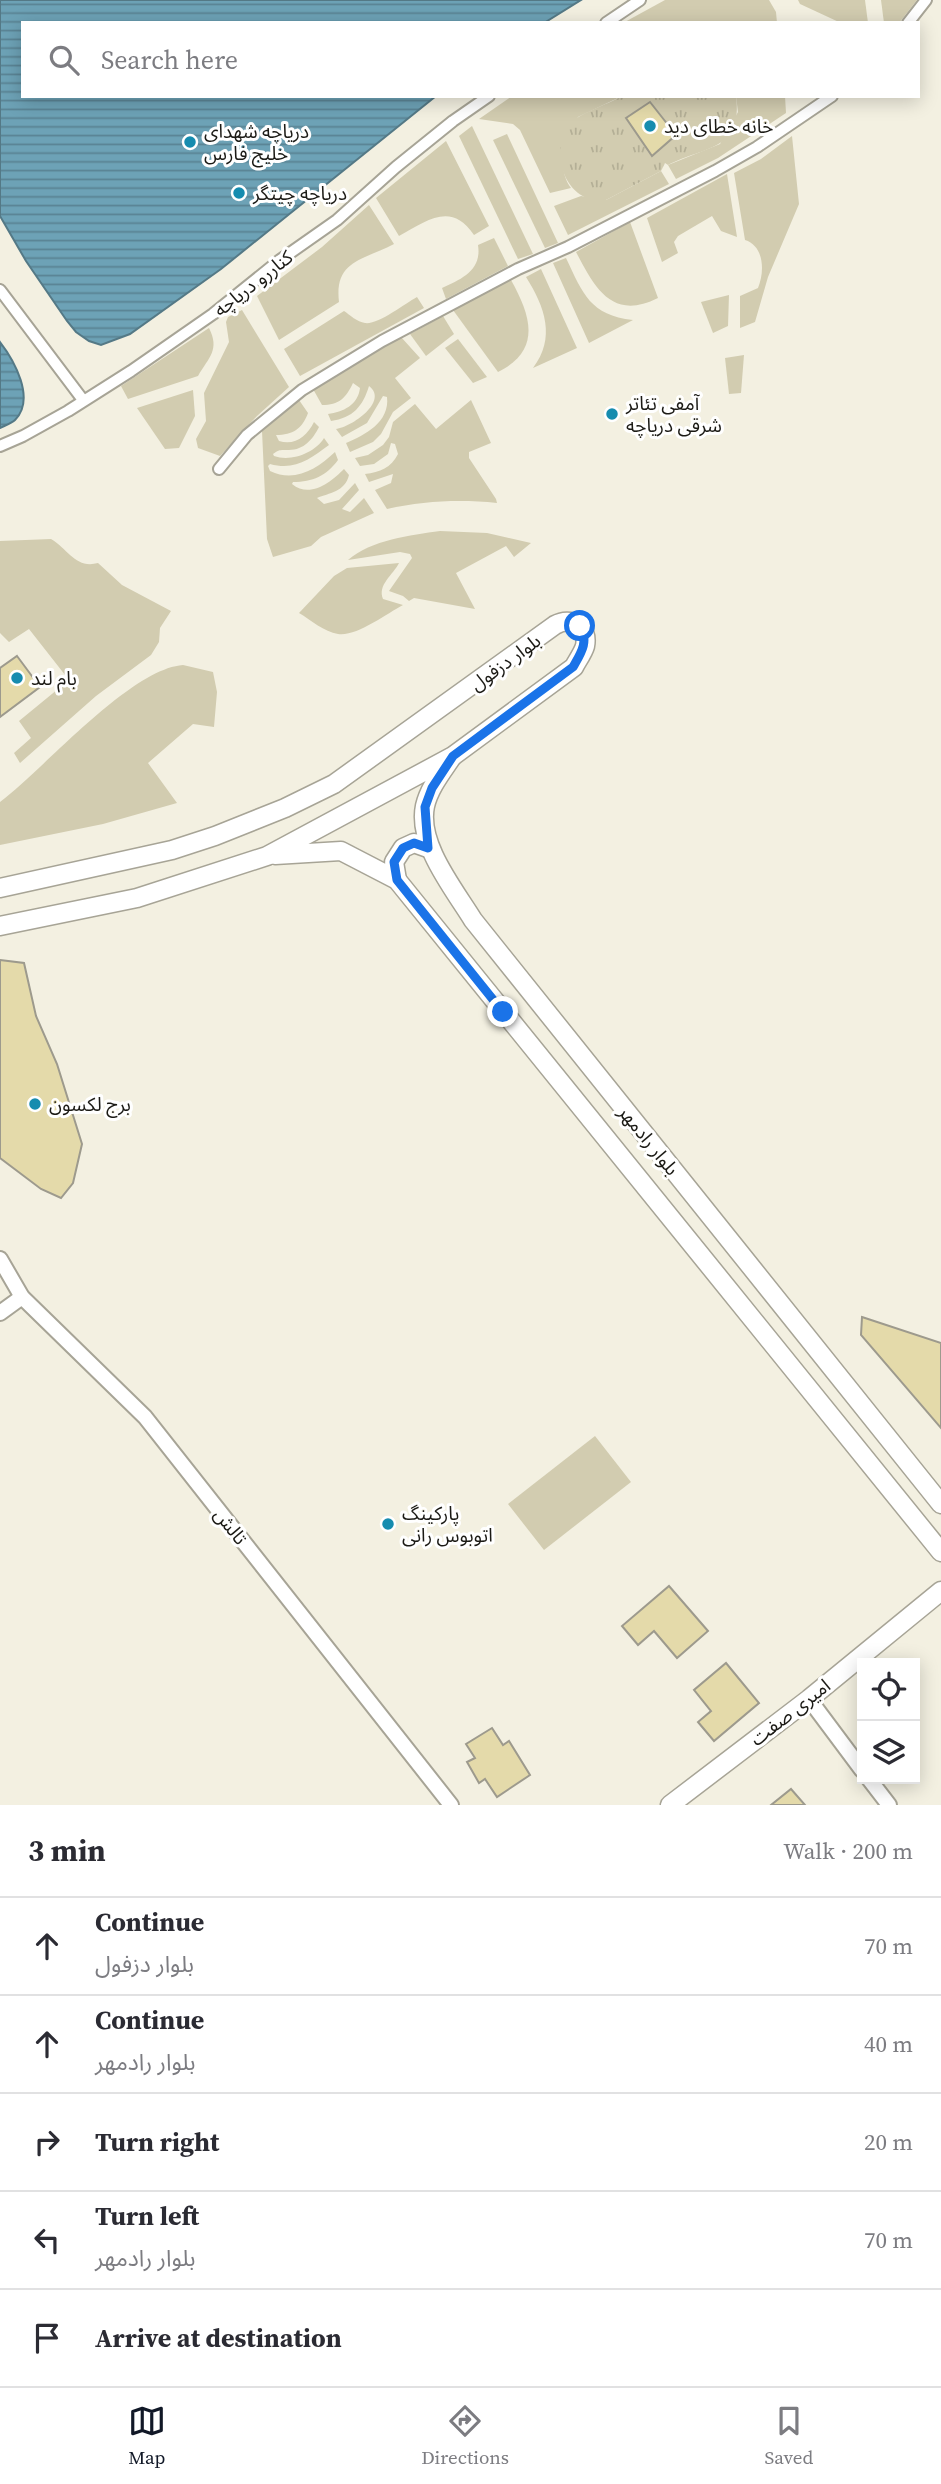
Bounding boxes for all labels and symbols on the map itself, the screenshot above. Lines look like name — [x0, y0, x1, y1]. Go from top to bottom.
place label: خانه خطای دید — [664, 113, 773, 139]
place label: دریاچه شهدای خلیج فارس — [204, 118, 309, 168]
marker: خانه خطای دید — [642, 118, 658, 134]
marker: دریاچه شهدای خلیج فارس — [182, 134, 198, 150]
place label: دریاچه چیتگر — [252, 180, 347, 206]
marker: دریاچه چیتگر — [231, 185, 247, 201]
street label: کناررو دریاچه — [208, 243, 299, 322]
place label: آمفی تئاتر شرقی دریاچه — [625, 390, 722, 438]
marker: آمفی تئاتر شرقی دریاچه — [604, 406, 620, 422]
route start — [564, 610, 595, 641]
street label: بلوار دزفول — [464, 627, 546, 697]
place label: بام لند — [31, 665, 77, 693]
marker: بام لند — [9, 670, 25, 686]
route end — [487, 996, 518, 1027]
place label: برج لکسون — [49, 1091, 131, 1118]
marker: برج لکسون — [27, 1096, 43, 1112]
street label: بلوار رادمهر — [612, 1099, 685, 1180]
place label: پارکینگ اتوبوس رانی — [402, 1500, 493, 1548]
street label: تالش — [208, 1502, 254, 1550]
marker: پارکینگ اتوبوس رانی — [380, 1516, 396, 1532]
street label: امیری صفت — [744, 1672, 836, 1752]

